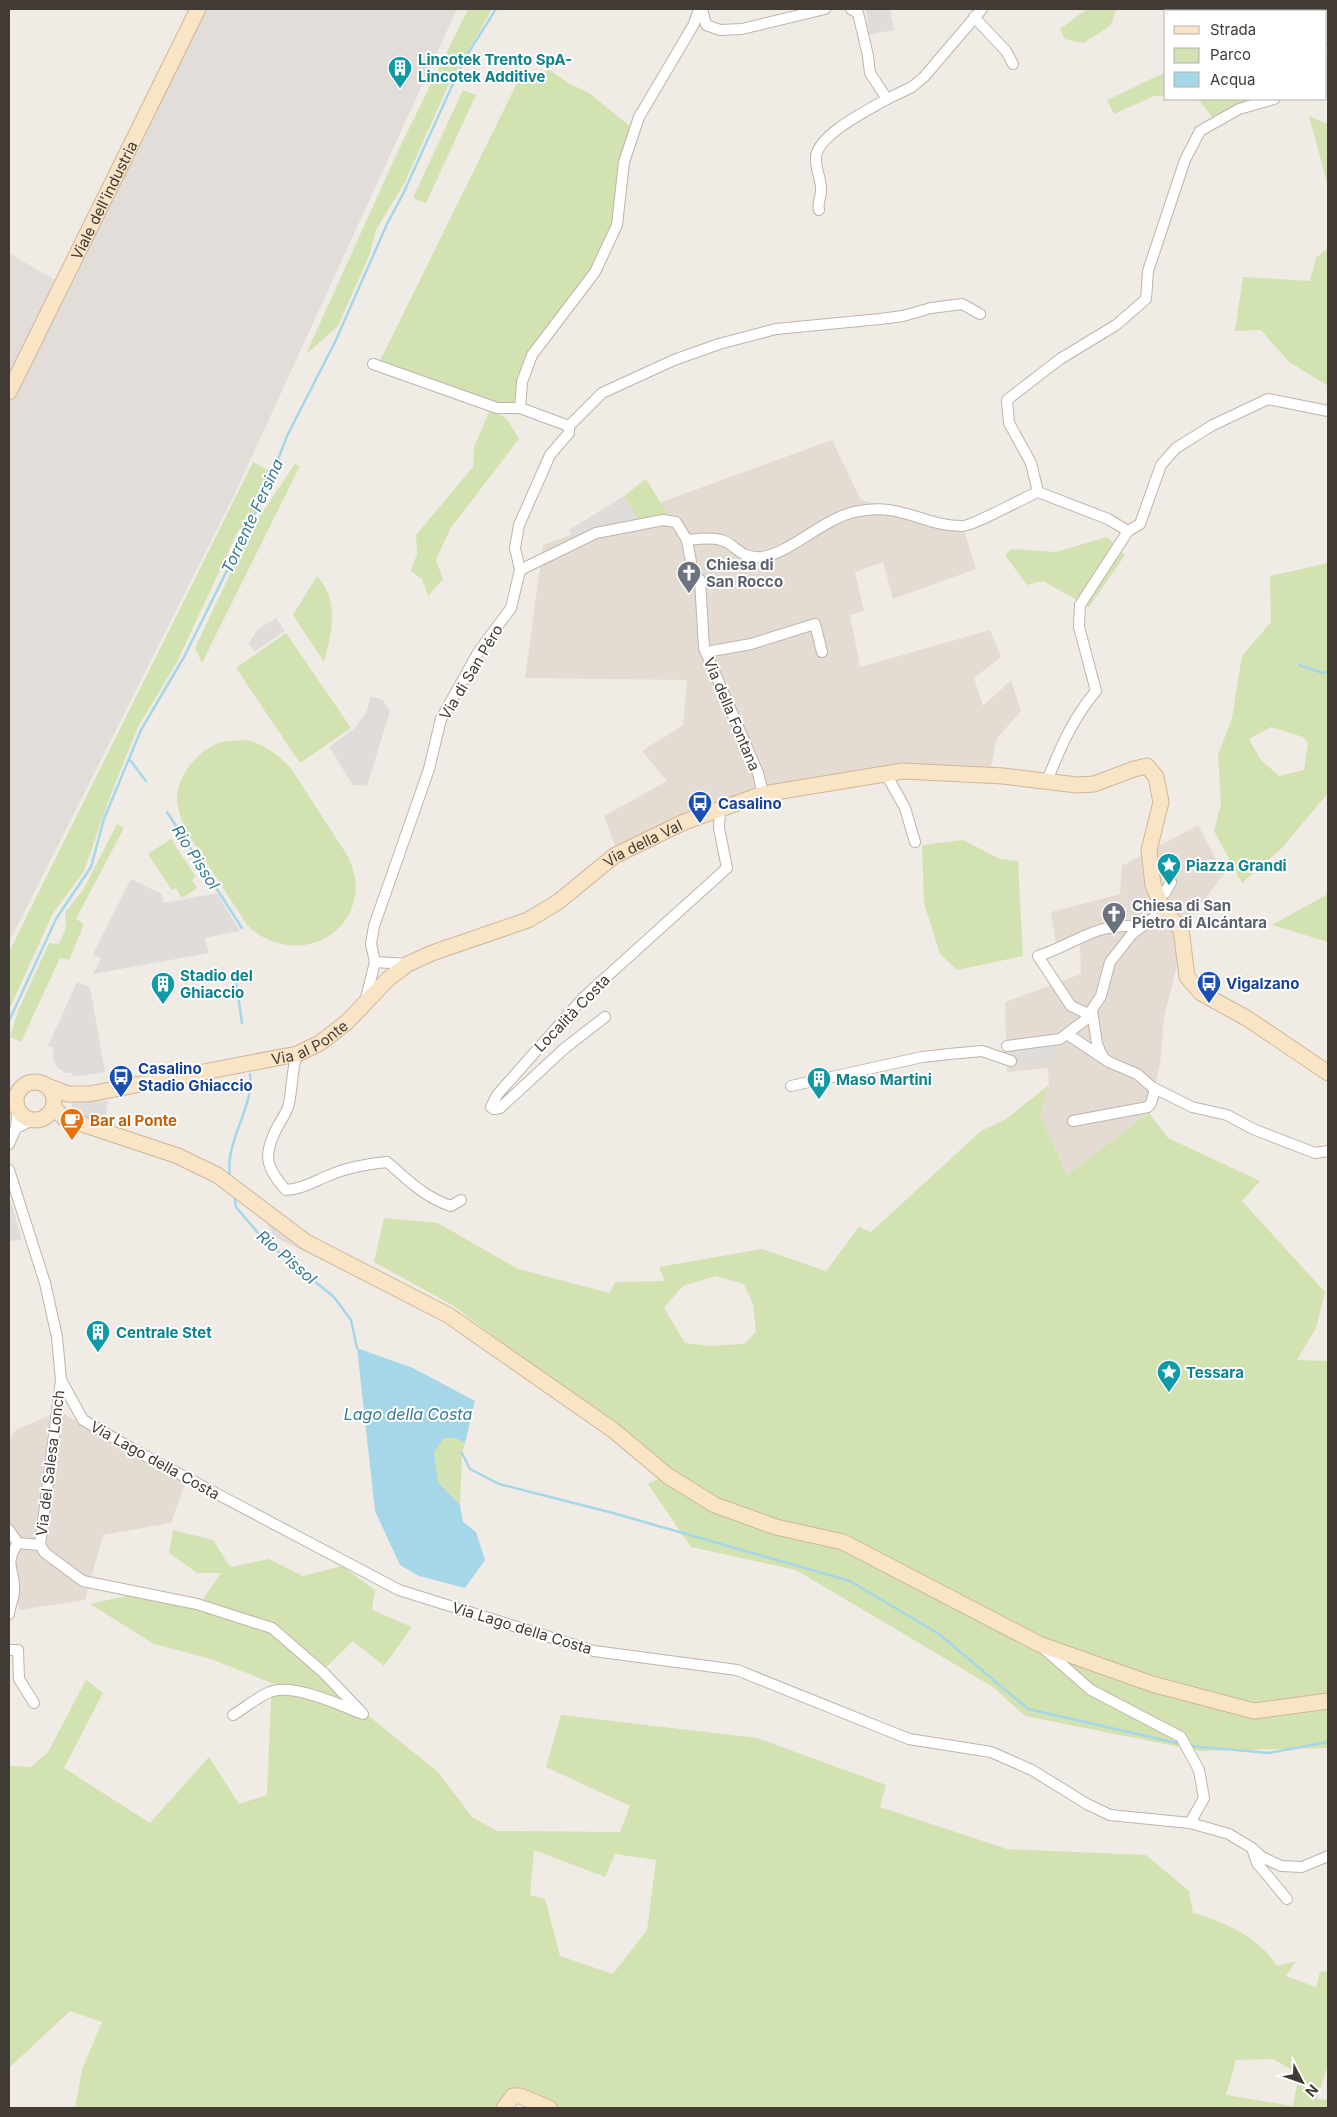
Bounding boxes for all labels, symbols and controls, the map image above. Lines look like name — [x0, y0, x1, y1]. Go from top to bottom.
legend — [1164, 10, 1327, 100]
text: Strada — [1210, 20, 1256, 39]
text: Parco — [1210, 45, 1251, 64]
place label: Lincotek Trento SpA- Lincotek Additive — [418, 50, 572, 86]
building icon: Lincotek Trento SpA- Lincotek Additive — [387, 55, 413, 89]
text: Acqua — [1210, 70, 1255, 89]
street label: Viale dell'industria — [66, 138, 141, 263]
water label: Torrente Fersina — [217, 455, 287, 576]
place label: Chiesa di San Rocco — [706, 555, 783, 591]
church icon: Chiesa di San Rocco — [676, 560, 702, 594]
street label: Via di San Péro — [435, 621, 507, 723]
street label: Via della Fontana — [700, 654, 764, 774]
bus stop icon: Casalino — [687, 790, 713, 824]
place label: Casalino — [718, 794, 782, 813]
street label: Via della Val — [599, 815, 685, 871]
water label: Rio Pissol — [168, 821, 224, 893]
place icon: Piazza Grandi — [1156, 852, 1182, 886]
place label: Piazza Grandi — [1186, 856, 1287, 875]
place label: Chiesa di San Pietro di Alcántara — [1132, 896, 1267, 932]
church icon: Chiesa di San Pietro di Alcántara — [1101, 901, 1127, 935]
place label: Stadio del Ghiaccio — [180, 966, 253, 1002]
street label: Località Costa — [530, 970, 614, 1056]
bus stop icon: Vigalzano — [1196, 970, 1222, 1004]
building icon: Stadio del Ghiaccio — [150, 971, 176, 1005]
place label: Vigalzano — [1226, 974, 1299, 993]
street label: Via al Ponte — [269, 1016, 351, 1068]
place label: Casalino Stadio Ghiaccio — [138, 1059, 253, 1095]
bus stop icon: Casalino Stadio Ghiaccio — [108, 1064, 134, 1098]
building icon: Maso Martini — [806, 1066, 832, 1100]
place label: Maso Martini — [836, 1070, 932, 1089]
cafe icon: Bar al Ponte — [59, 1107, 85, 1141]
place label: Bar al Ponte — [90, 1111, 177, 1130]
water label: Rio Pissol — [253, 1226, 321, 1288]
building icon: Centrale Stet — [85, 1319, 111, 1353]
place label: Centrale Stet — [116, 1323, 212, 1342]
place icon: Tessara — [1156, 1359, 1182, 1393]
place label: Tessara — [1186, 1363, 1244, 1382]
street label: Via del Salesa Lonch — [32, 1389, 68, 1537]
water label: Lago della Costa — [344, 1404, 472, 1424]
street label: Via Lago della Costa — [87, 1417, 223, 1503]
street label: Via Lago della Costa — [450, 1598, 594, 1658]
north arrow — [1277, 2057, 1327, 2107]
text: N — [1302, 2081, 1322, 2100]

